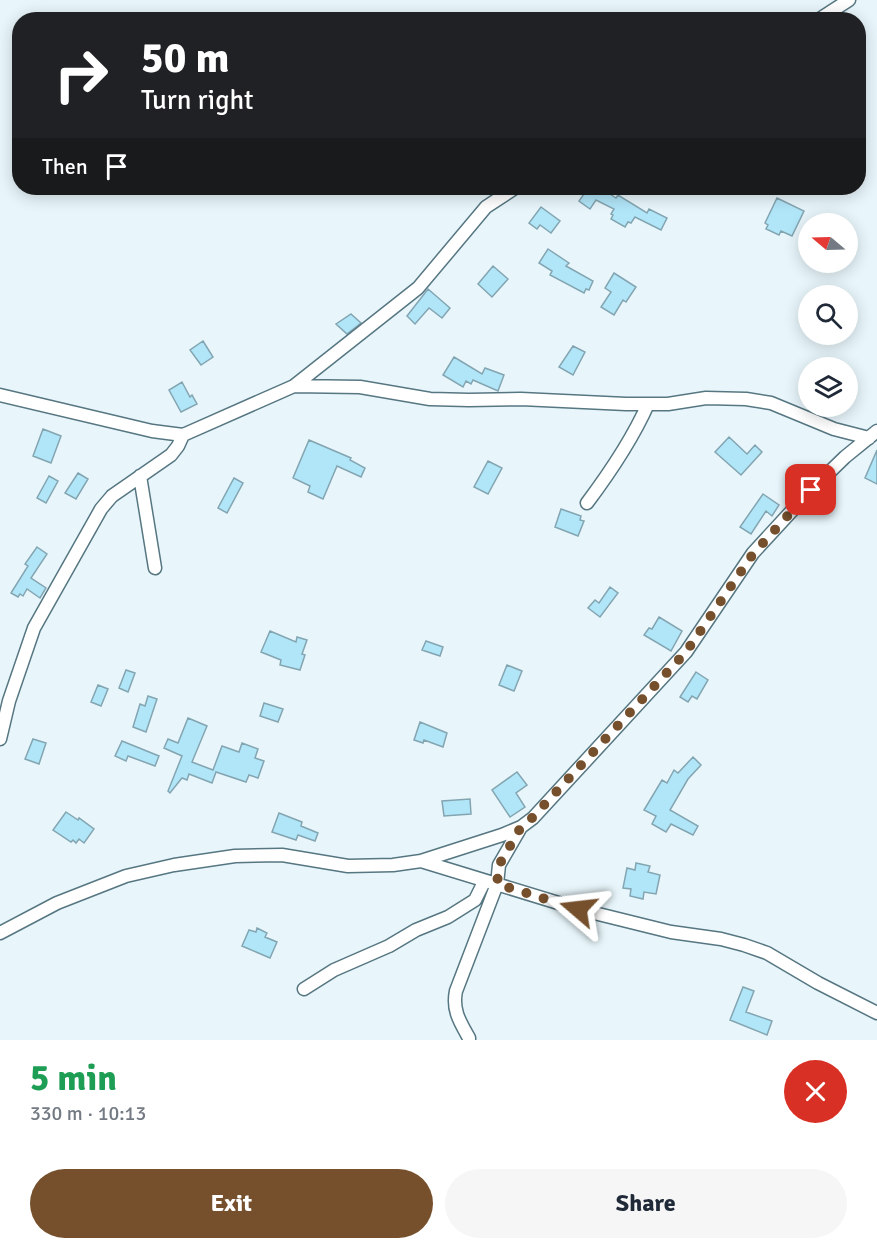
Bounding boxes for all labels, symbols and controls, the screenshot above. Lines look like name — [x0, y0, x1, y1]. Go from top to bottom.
text: 50 m — [141, 33, 230, 84]
icon: right — [42, 36, 120, 114]
text: Turn right — [141, 84, 254, 117]
icon: arrive — [100, 150, 133, 183]
text: Then — [42, 153, 88, 180]
north arrow — [798, 213, 858, 273]
map controls — [798, 213, 858, 417]
button: search — [798, 285, 858, 345]
button: layers — [798, 357, 858, 417]
pin — [785, 464, 836, 515]
icon: arrive — [794, 473, 827, 506]
position arrow — [546, 877, 610, 941]
text: 5 min — [30, 1056, 117, 1101]
button: close — [784, 1060, 847, 1123]
text: 330 m · 10:13 — [30, 1101, 146, 1126]
button: Exit — [30, 1169, 433, 1238]
button: Share — [445, 1169, 847, 1238]

